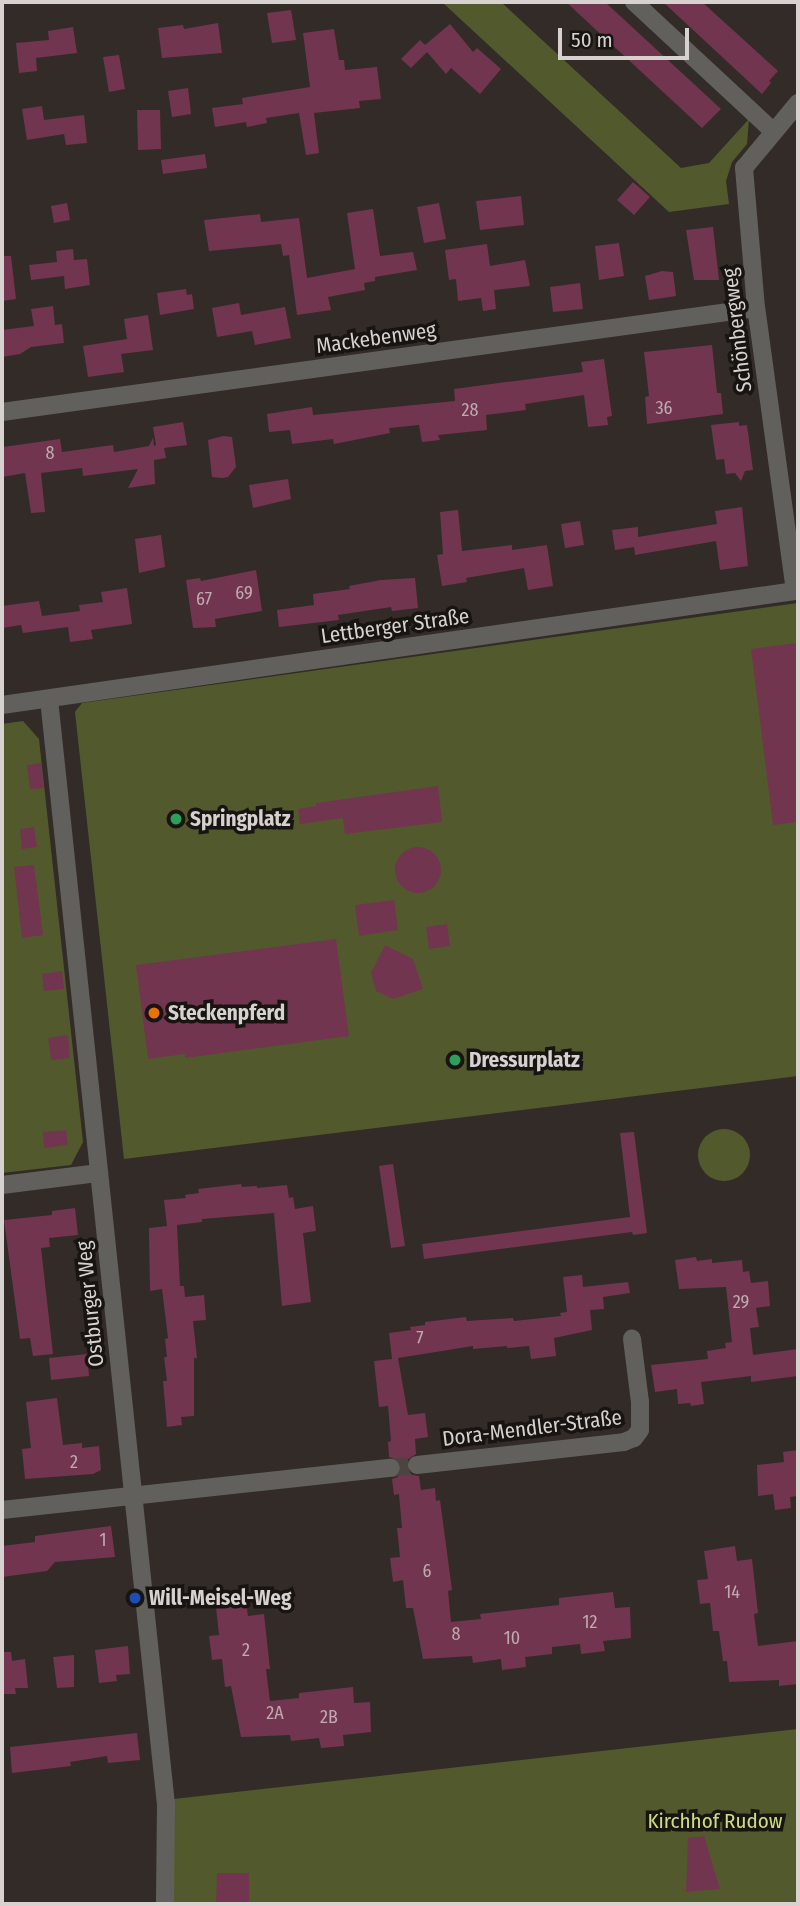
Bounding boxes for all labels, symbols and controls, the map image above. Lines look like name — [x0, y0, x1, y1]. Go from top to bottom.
scale bar — [562, 14, 693, 58]
text: 50 m — [571, 27, 613, 53]
street label: Schönbergweg — [717, 266, 757, 394]
street label: Mackebenweg — [314, 317, 438, 359]
house number: 36 — [655, 397, 673, 419]
house number: 28 — [462, 399, 478, 421]
house number: 8 — [46, 442, 54, 464]
house number: 69 — [235, 582, 253, 604]
house number: 67 — [196, 588, 212, 610]
street label: Lettberger Straße — [319, 603, 471, 649]
place label: Springplatz — [190, 806, 291, 832]
marker: Springplatz — [168, 811, 184, 827]
place label: Steckenpferd — [168, 1000, 285, 1026]
marker: Steckenpferd — [146, 1005, 162, 1021]
place label: Dressurplatz — [469, 1047, 580, 1073]
marker: Dressurplatz — [447, 1052, 463, 1068]
street label: Ostburger Weg — [71, 1240, 109, 1368]
house number: 29 — [733, 1291, 749, 1313]
house number: 7 — [416, 1327, 424, 1349]
street label: Dora-Mendler-Straße — [441, 1404, 623, 1452]
house number: 2 — [70, 1451, 78, 1473]
house number: 1 — [99, 1529, 107, 1551]
house number: 6 — [423, 1560, 431, 1582]
house number: 14 — [724, 1581, 740, 1603]
place label: Will-Meisel-Weg — [149, 1585, 291, 1611]
marker: Will-Meisel-Weg — [127, 1590, 143, 1606]
house number: 12 — [583, 1611, 597, 1633]
house number: 8 — [452, 1623, 460, 1645]
house number: 10 — [504, 1627, 520, 1649]
house number: 2 — [242, 1639, 250, 1661]
house number: 2A — [266, 1702, 284, 1724]
house number: 2B — [320, 1706, 338, 1728]
park label: Kirchhof Rudow — [647, 1808, 783, 1834]

